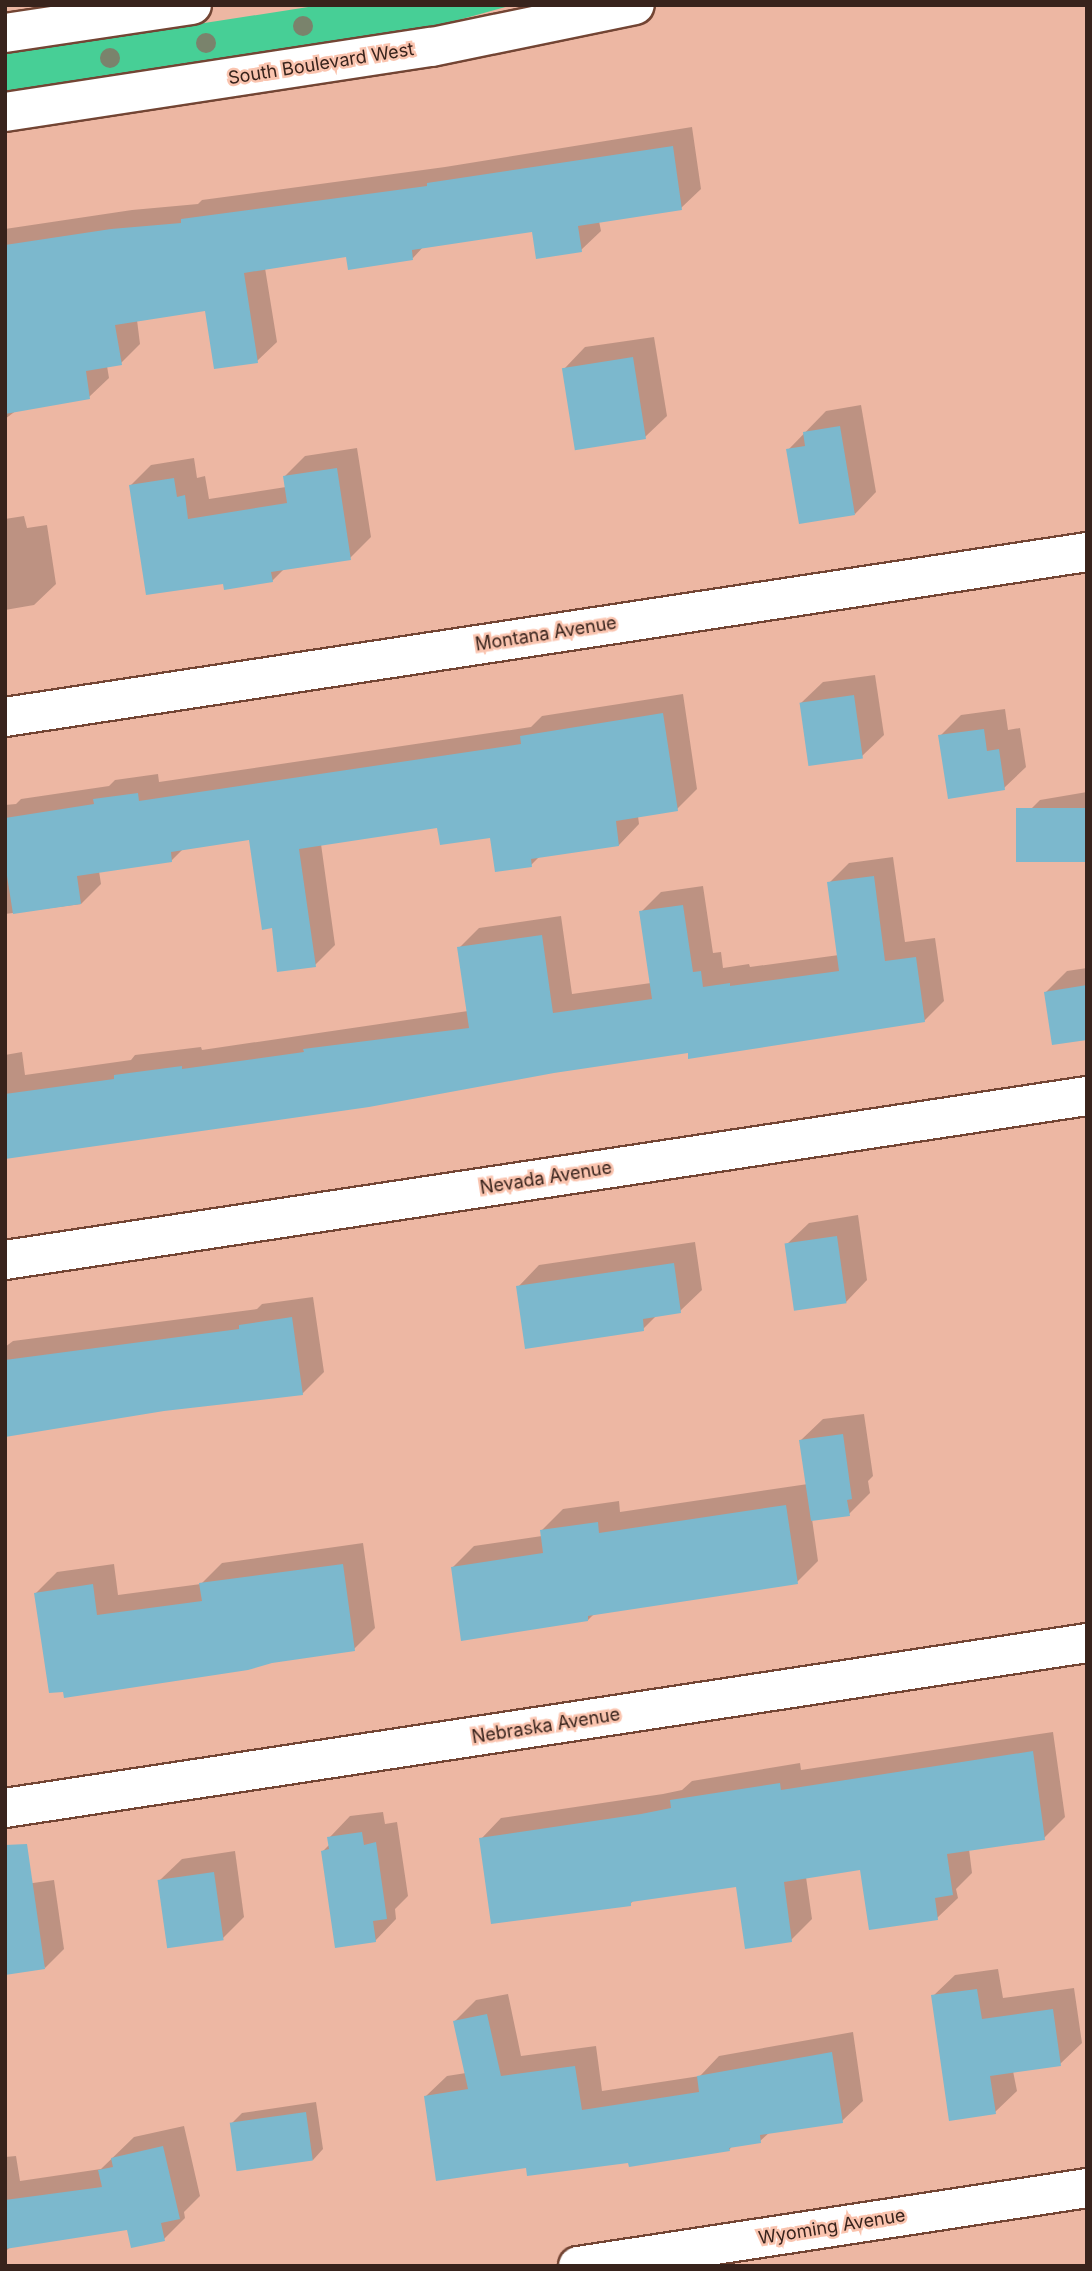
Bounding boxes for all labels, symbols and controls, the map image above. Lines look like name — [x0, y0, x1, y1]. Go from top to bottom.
street label: South Boulevard West — [227, 39, 415, 89]
street label: Montana Avenue — [474, 612, 618, 656]
street label: Nevada Avenue — [479, 1157, 613, 1199]
street label: Nebraska Avenue — [470, 1704, 622, 1748]
street label: Wyoming Avenue — [757, 2205, 907, 2249]

